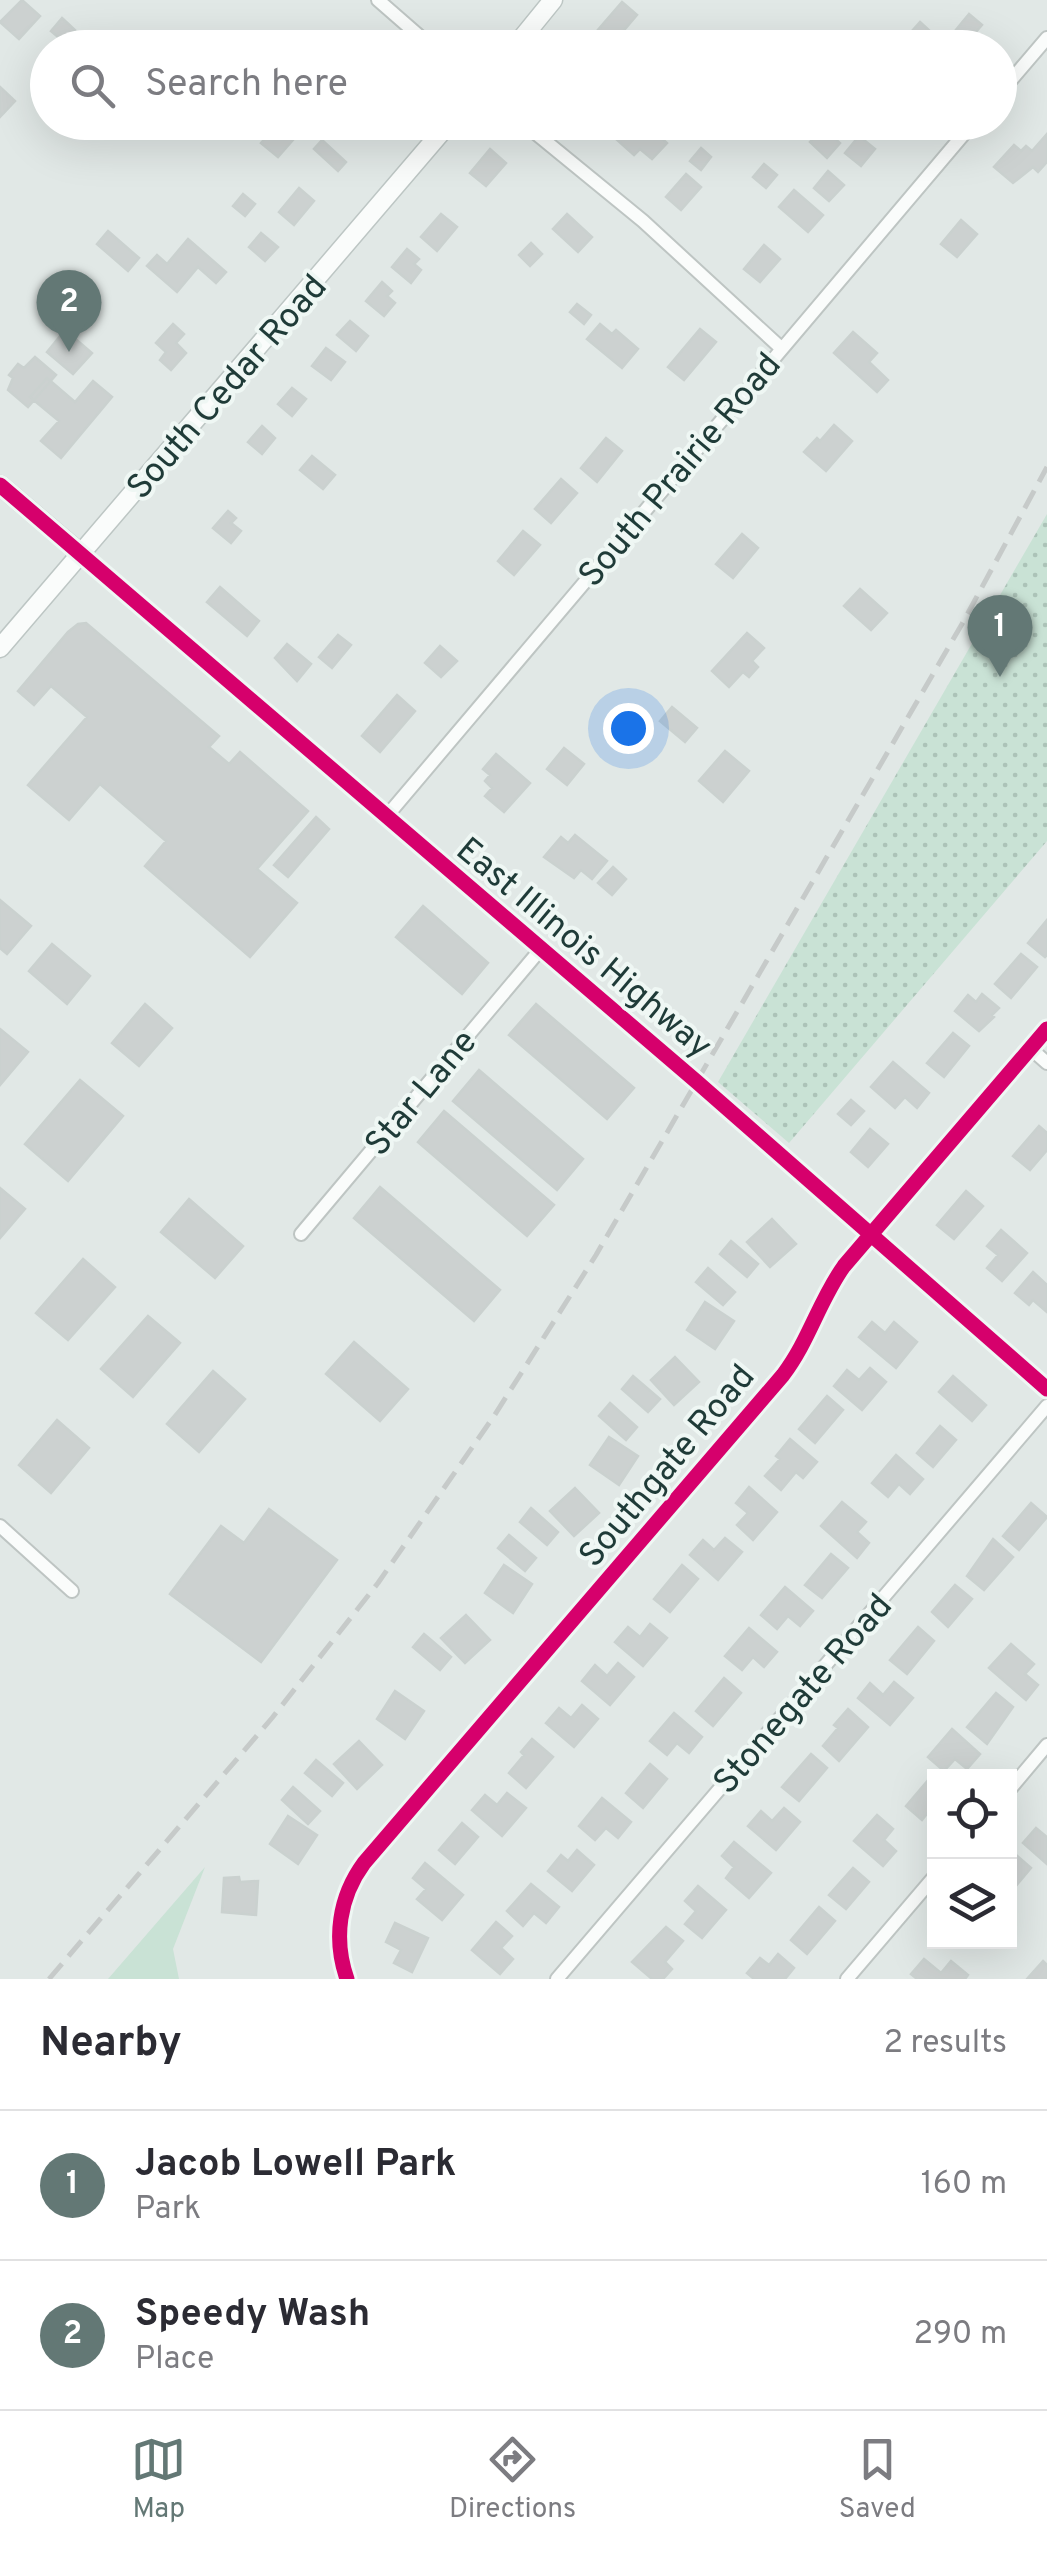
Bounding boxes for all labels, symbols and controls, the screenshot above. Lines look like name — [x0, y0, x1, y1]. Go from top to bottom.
search box — [30, 30, 1017, 140]
icon: search — [65, 58, 120, 113]
text: Search here — [145, 61, 348, 110]
street label: South Cedar Road — [119, 266, 338, 509]
pin: 2 — [36, 270, 102, 352]
street label: South Prairie Road — [570, 345, 792, 597]
pin: 1 — [968, 594, 1032, 677]
your location — [603, 703, 654, 754]
street label: East Illinois Highway — [446, 829, 720, 1069]
street label: Star Lane — [357, 1022, 488, 1166]
street label: Southgate Road — [571, 1357, 766, 1577]
street label: Stonegate Road — [705, 1586, 903, 1804]
map controls — [927, 1769, 1017, 1949]
button: locate — [927, 1769, 1017, 1859]
button: layers — [927, 1859, 1017, 1949]
text: Nearby — [40, 2018, 182, 2071]
text: 2 results — [883, 2024, 1007, 2064]
text: Jacob Lowell Park — [135, 2141, 456, 2190]
text: 1 — [66, 2165, 79, 2205]
text: 160 m — [921, 2165, 1007, 2205]
text: Park — [135, 2190, 201, 2230]
text: Speedy Wash — [135, 2291, 370, 2340]
text: 2 — [63, 2315, 82, 2355]
text: 290 m — [913, 2315, 1007, 2355]
text: Place — [135, 2340, 214, 2380]
tab: Map — [131, 2432, 186, 2528]
tab: Directions — [449, 2432, 576, 2528]
tab: Saved — [839, 2432, 916, 2528]

